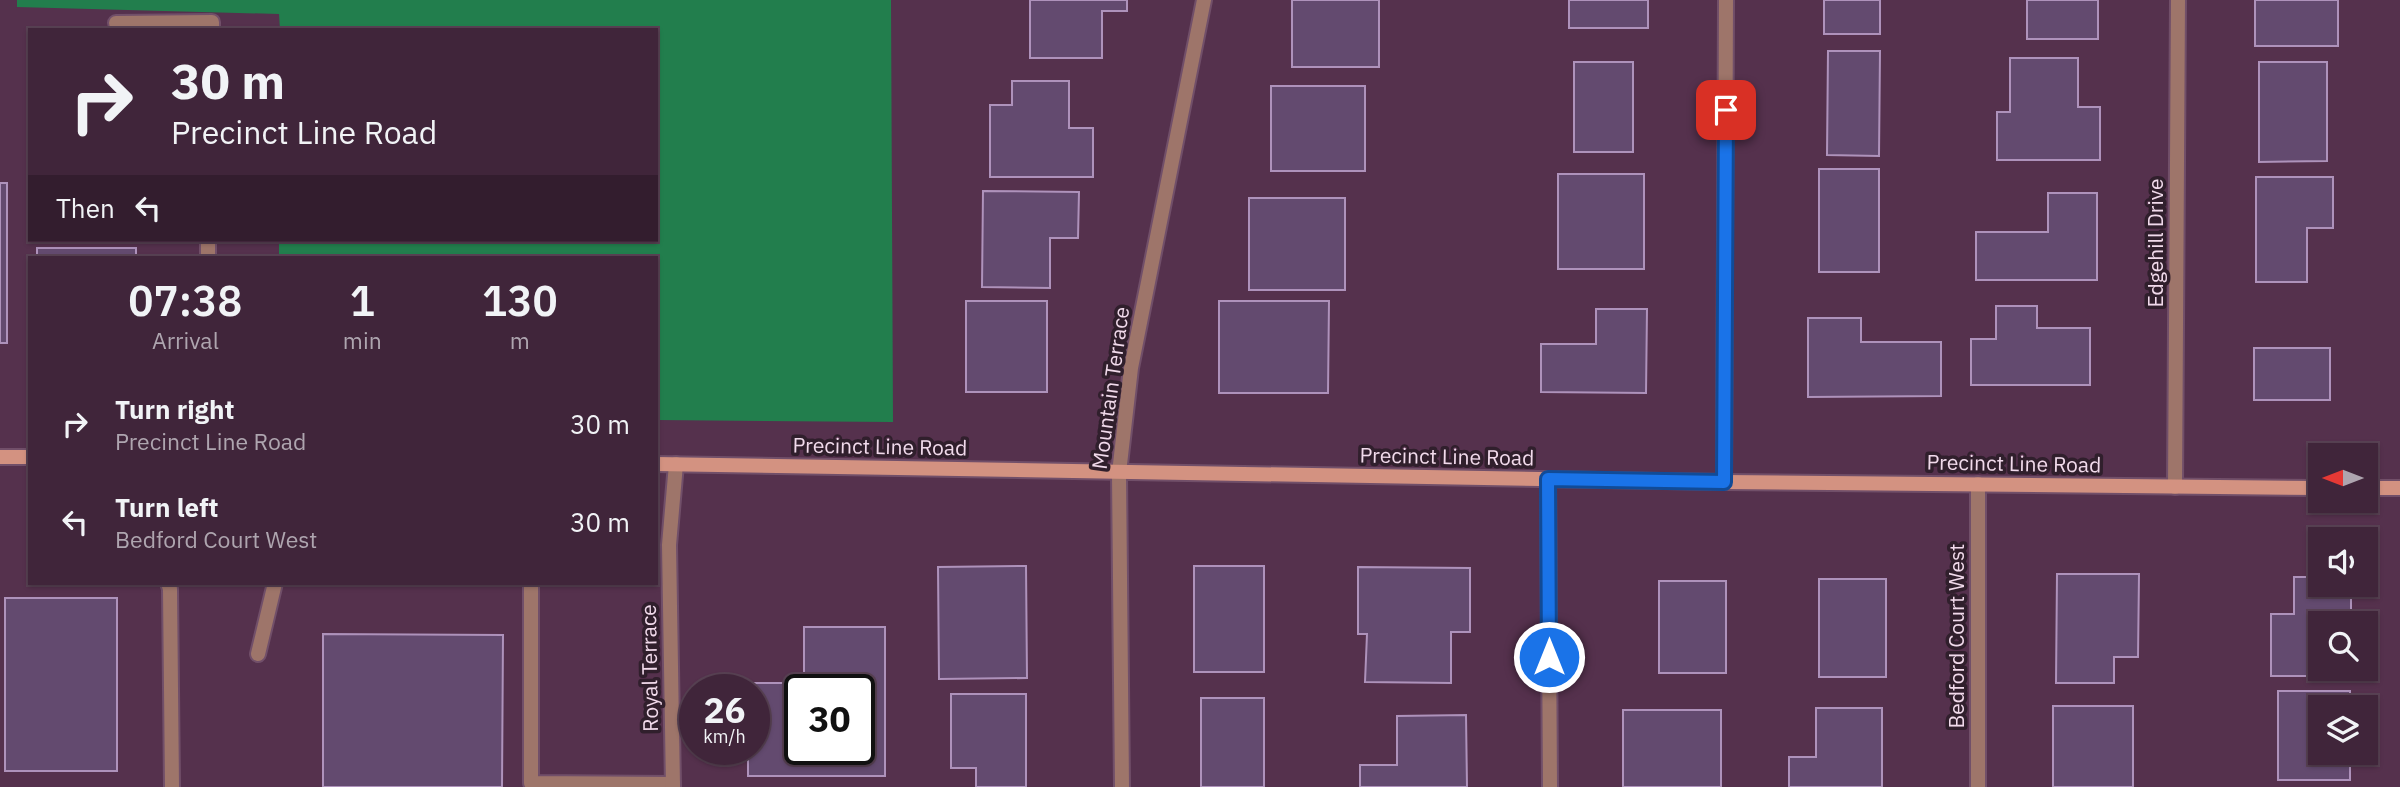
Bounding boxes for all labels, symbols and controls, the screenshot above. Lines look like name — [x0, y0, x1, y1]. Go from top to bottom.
text: 30 m — [171, 49, 285, 112]
icon: right — [56, 56, 147, 147]
pin — [1696, 80, 1756, 140]
icon: arrive — [1707, 91, 1745, 129]
text: Precinct Line Road — [171, 111, 437, 153]
street label: Edgehill Drive — [2141, 179, 2169, 307]
icon: left — [129, 189, 167, 227]
text: Then — [56, 191, 115, 225]
text: 07:38 — [128, 273, 243, 328]
text: 1 — [350, 273, 375, 328]
text: 130 — [482, 273, 558, 328]
street label: Mountain Terrace — [1085, 305, 1135, 471]
text: Arrival — [152, 325, 219, 355]
text: min — [343, 325, 382, 355]
text: m — [510, 325, 530, 355]
text: Turn right — [115, 392, 234, 426]
icon: right — [56, 405, 94, 443]
text: 30 m — [570, 407, 630, 441]
text: Precinct Line Road — [115, 426, 306, 456]
street label: Precinct Line Road — [792, 430, 968, 462]
street label: Precinct Line Road — [1359, 440, 1535, 472]
north arrow — [2308, 443, 2378, 513]
map controls — [2308, 443, 2378, 765]
street label: Precinct Line Road — [1926, 447, 2102, 479]
text: Turn left — [115, 490, 218, 524]
icon: left — [56, 503, 94, 541]
text: 30 m — [570, 505, 630, 539]
text: Bedford Court West — [115, 524, 317, 554]
button: sound — [2308, 527, 2378, 597]
street label: Bedford Court West — [1942, 544, 1970, 728]
street label: Royal Terrace — [634, 604, 664, 732]
button: search — [2308, 611, 2378, 681]
position arrow — [1512, 620, 1586, 694]
speed limit sign: 30 — [784, 674, 875, 765]
text: 26 — [703, 687, 746, 733]
button: layers — [2308, 695, 2378, 765]
text: km/h — [703, 725, 746, 748]

